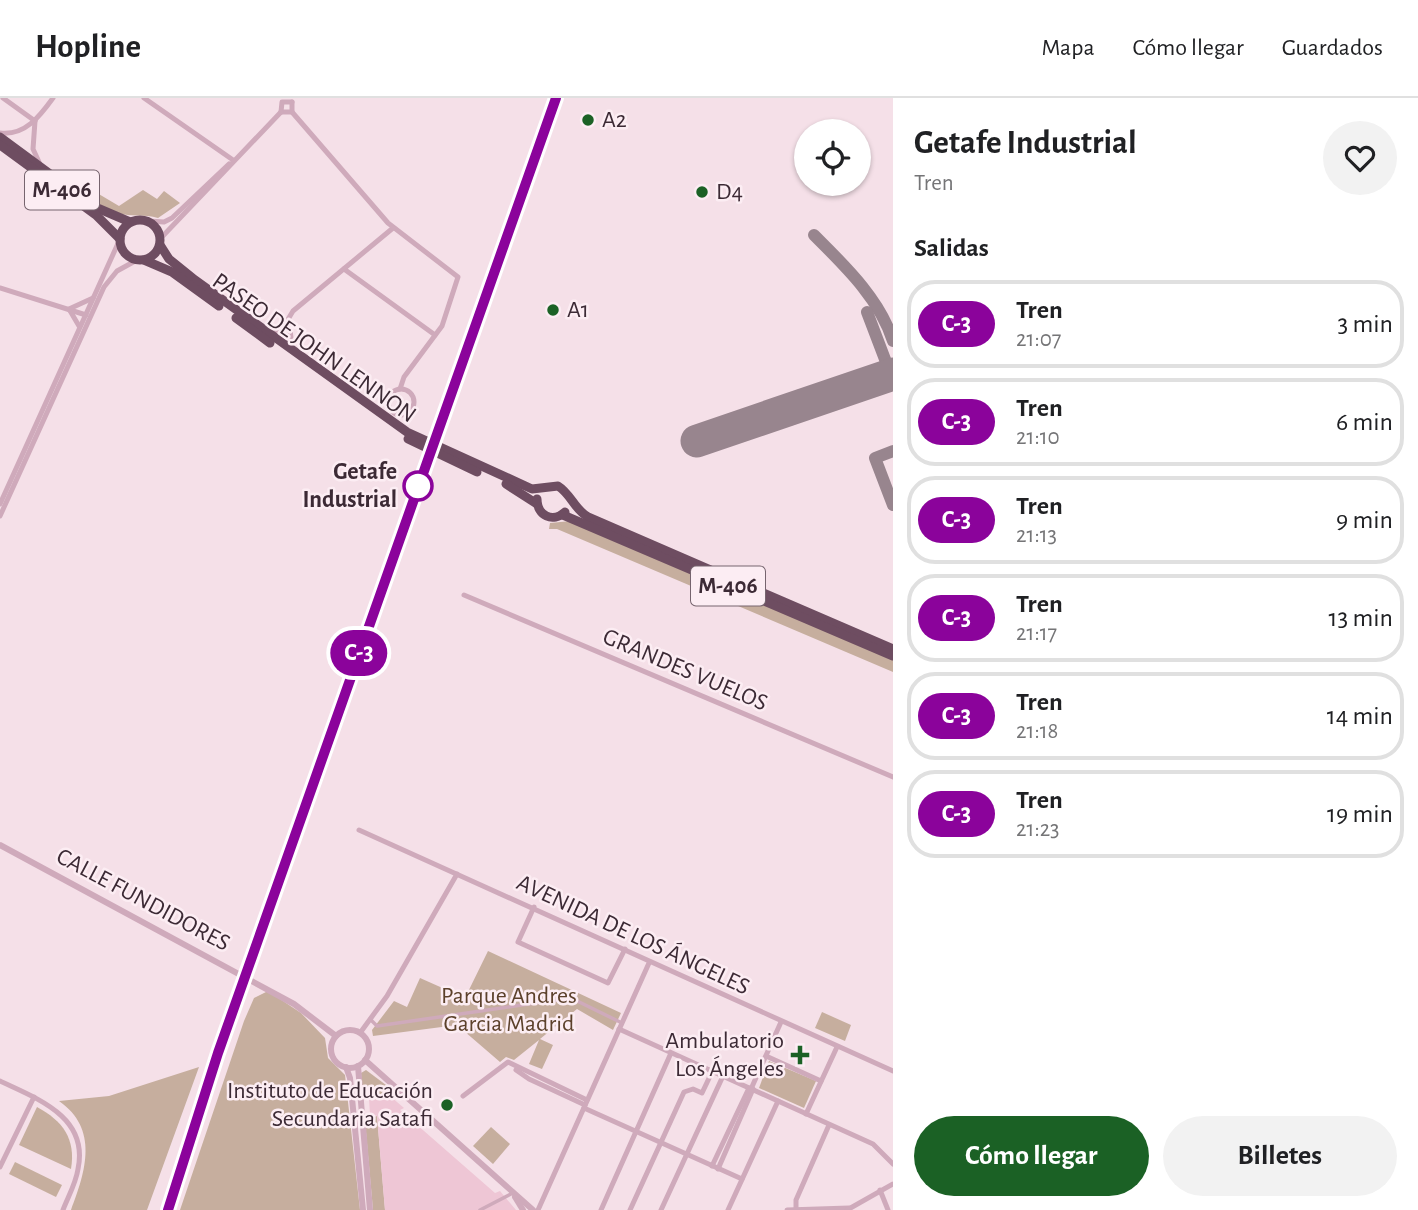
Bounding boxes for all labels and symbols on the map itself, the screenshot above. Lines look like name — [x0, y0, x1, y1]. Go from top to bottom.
place label: A2 — [602, 108, 627, 132]
marker: A2 — [580, 112, 596, 128]
road number: M-406 — [25, 170, 99, 209]
place label: D4 — [716, 180, 743, 204]
marker: D4 — [694, 184, 710, 200]
street label: PASEO DE JOHN LENNON — [208, 269, 420, 427]
place label: A1 — [567, 298, 589, 322]
marker: A1 — [545, 302, 561, 318]
place label: Getafe Industrial — [302, 460, 397, 512]
marker: Getafe Industrial — [403, 471, 433, 501]
road number: M-406 — [691, 566, 765, 606]
street label: GRANDES VUELOS — [599, 625, 771, 715]
line badge: C-3 — [319, 630, 399, 676]
street label: CALLE FUNDIDORES — [52, 844, 234, 956]
street label: AVENIDA DE LOS ÁNGELES — [513, 869, 754, 999]
park label: Parque Andres Garcia Madrid — [441, 984, 577, 1036]
place label: Ambulatorio Los Ángeles — [665, 1029, 784, 1081]
marker: Ambulatorio Los Ángeles — [790, 1045, 810, 1065]
place label: Instituto de Educación Secundaria Satafi — [227, 1079, 433, 1131]
marker: Instituto de Educación Secundaria Satafi — [439, 1097, 455, 1113]

